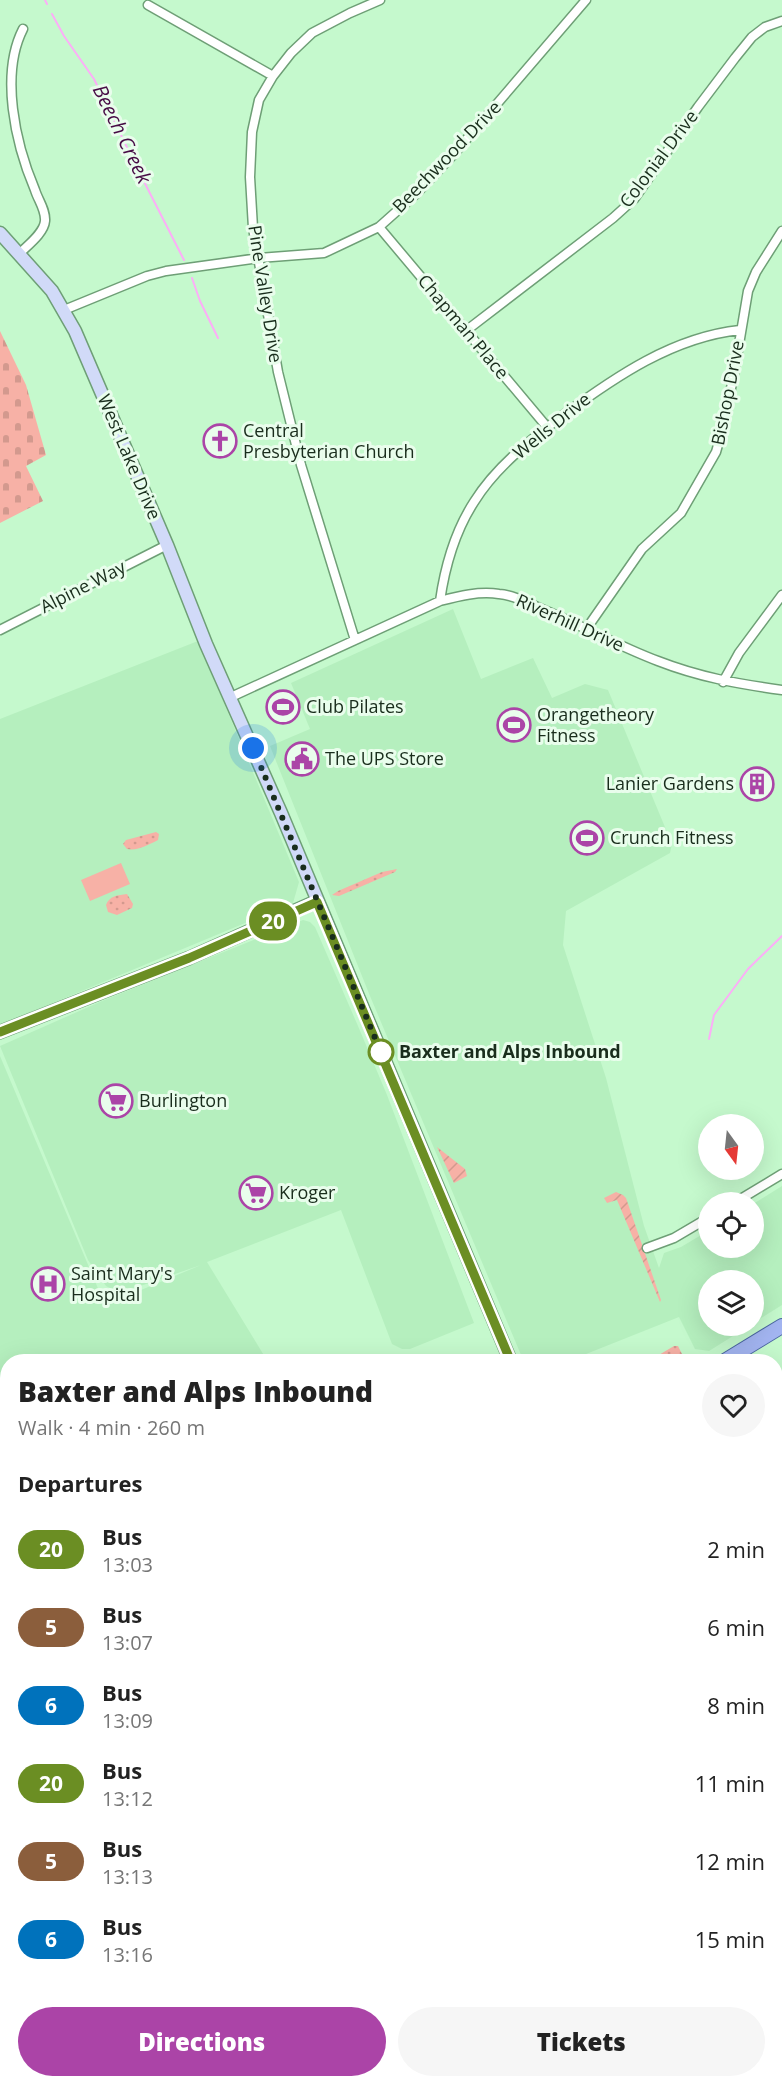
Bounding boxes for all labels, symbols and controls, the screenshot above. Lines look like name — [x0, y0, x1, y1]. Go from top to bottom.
water label: Beech Creek — [87, 80, 159, 189]
street label: Beechwood Drive — [387, 95, 506, 217]
street label: Colonial Drive — [614, 105, 703, 212]
street label: Pine Valley Drive — [243, 223, 289, 364]
street label: Chapman Place — [413, 269, 515, 384]
street label: Bishop Drive — [705, 338, 749, 447]
street label: Wells Drive — [508, 387, 595, 464]
street label: West Lake Drive — [93, 390, 167, 523]
place label: Central Presbyterian Church — [243, 418, 414, 463]
church icon: Central Presbyterian Church — [202, 423, 238, 459]
street label: Alpine Way — [36, 554, 130, 618]
street label: Riverhill Drive — [513, 588, 628, 657]
sports icon: Club Pilates — [265, 689, 301, 725]
place label: Club Pilates — [306, 694, 404, 718]
place label: Orangetheory Fitness — [537, 702, 655, 747]
sports icon: Orangetheory Fitness — [496, 707, 532, 743]
your location — [238, 733, 268, 763]
public building icon: The UPS Store — [284, 741, 320, 777]
place label: The UPS Store — [325, 746, 444, 770]
building icon: Lanier Gardens — [739, 766, 775, 802]
place label: Lanier Gardens — [606, 771, 734, 795]
sports icon: Crunch Fitness — [569, 820, 605, 856]
place label: Crunch Fitness — [610, 825, 734, 849]
line badge: 20 — [246, 902, 300, 940]
text: 20 — [261, 907, 285, 935]
marker: Baxter and Alps Inbound — [368, 1039, 394, 1065]
place label: Baxter and Alps Inbound — [399, 1039, 621, 1063]
supermarket icon: Burlington — [98, 1083, 134, 1119]
place label: Burlington — [139, 1088, 227, 1112]
north arrow — [698, 1114, 764, 1180]
map controls — [698, 1114, 764, 1336]
supermarket icon: Kroger — [238, 1175, 274, 1211]
place label: Kroger — [279, 1180, 336, 1204]
button: locate — [698, 1192, 764, 1258]
place label: Saint Mary's Hospital — [71, 1261, 173, 1306]
hospital icon: Saint Mary's Hospital — [30, 1266, 66, 1302]
button: layers — [698, 1270, 764, 1336]
text: Baxter and Alps Inbound — [18, 1372, 373, 1410]
button: heart — [702, 1374, 765, 1437]
text: Walk · 4 min · 260 m — [18, 1414, 205, 1441]
text: Departures — [18, 1468, 142, 1498]
text: Bus — [102, 1521, 142, 1551]
text: 2 min — [707, 1534, 765, 1564]
text: 20 — [39, 1535, 63, 1563]
text: 13:03 — [102, 1551, 153, 1578]
text: Bus — [102, 1599, 142, 1629]
text: 6 min — [707, 1612, 765, 1642]
text: 5 — [45, 1613, 57, 1641]
text: 13:07 — [102, 1629, 153, 1656]
text: Bus — [102, 1677, 142, 1707]
text: 8 min — [707, 1690, 765, 1720]
text: 6 — [45, 1691, 57, 1719]
text: 13:09 — [102, 1707, 153, 1734]
text: Bus — [102, 1755, 142, 1785]
text: 11 min — [695, 1768, 765, 1798]
text: 20 — [39, 1769, 63, 1797]
text: 13:12 — [102, 1785, 153, 1812]
text: Bus — [102, 1833, 142, 1863]
text: 12 min — [695, 1846, 765, 1876]
text: 5 — [45, 1847, 57, 1875]
text: 13:13 — [102, 1863, 153, 1890]
text: Bus — [102, 1911, 142, 1941]
text: 15 min — [695, 1924, 765, 1954]
text: 6 — [45, 1925, 57, 1953]
text: 13:16 — [102, 1941, 153, 1968]
button: Directions — [18, 2007, 386, 2076]
button: Tickets — [398, 2007, 765, 2076]

